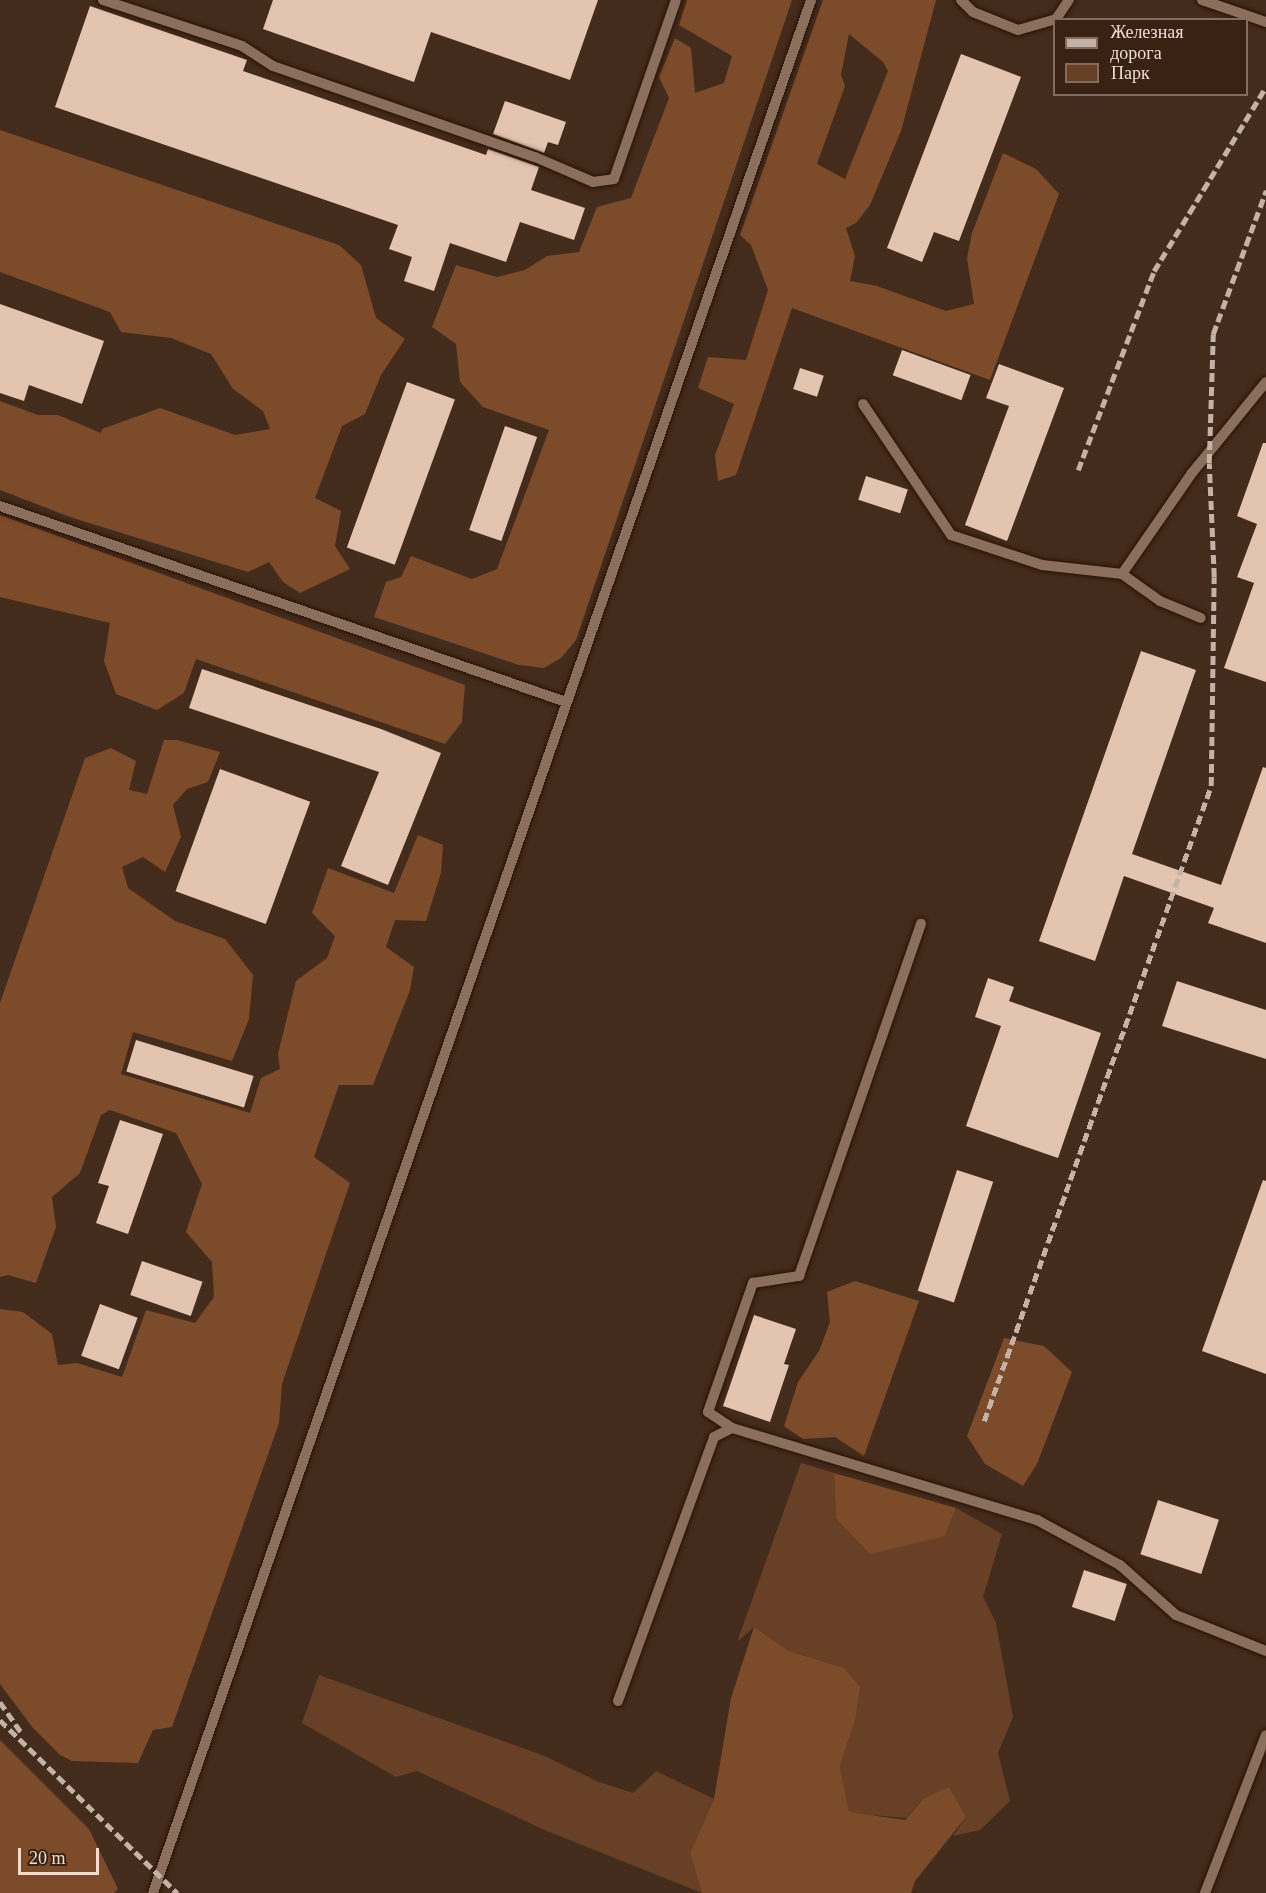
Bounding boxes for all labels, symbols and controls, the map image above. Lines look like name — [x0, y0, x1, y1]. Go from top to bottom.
legend — [1053, 18, 1248, 96]
text: Железная дорога — [1110, 22, 1184, 63]
text: Парк — [1111, 63, 1150, 83]
scale bar — [21, 1836, 102, 1874]
text: 20 m — [29, 1848, 66, 1868]

